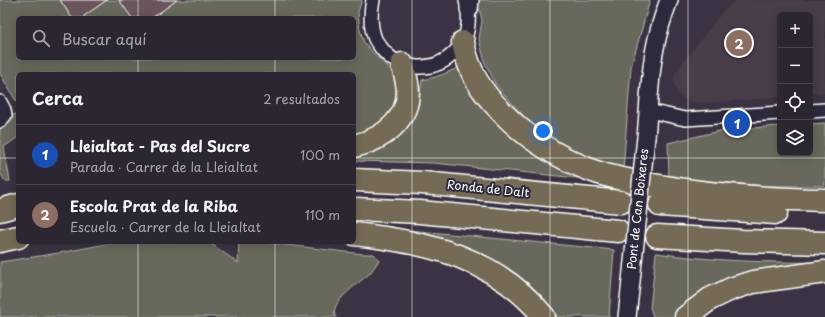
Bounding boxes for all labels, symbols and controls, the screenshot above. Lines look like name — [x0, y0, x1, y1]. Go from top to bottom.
map controls — [777, 12, 813, 156]
button: + — [777, 12, 813, 48]
search box — [16, 16, 356, 60]
icon: search — [30, 27, 52, 49]
text: Buscar aquí — [62, 27, 146, 50]
pin: 2 — [726, 28, 752, 58]
button: − — [777, 48, 813, 84]
button: locate — [777, 84, 813, 120]
text: Cerca — [32, 85, 83, 111]
text: 2 resultados — [263, 89, 340, 108]
pin: 1 — [724, 108, 750, 138]
button: layers — [777, 120, 813, 156]
your location — [533, 121, 553, 141]
text: Lleialtat - Pas del Sucre — [70, 134, 250, 157]
text: 1 — [42, 145, 48, 164]
text: 100 m — [300, 145, 340, 164]
street label: Pont de Can Boixeres — [622, 147, 652, 270]
text: Parada · Carrer de la Lleialtat — [70, 157, 258, 176]
street label: Ronda de Dalt — [446, 175, 530, 201]
text: Escola Prat de la Riba — [70, 194, 238, 217]
text: 2 — [40, 205, 50, 224]
text: 110 m — [305, 205, 340, 224]
text: Escuela · Carrer de la Lleialtat — [70, 217, 261, 236]

